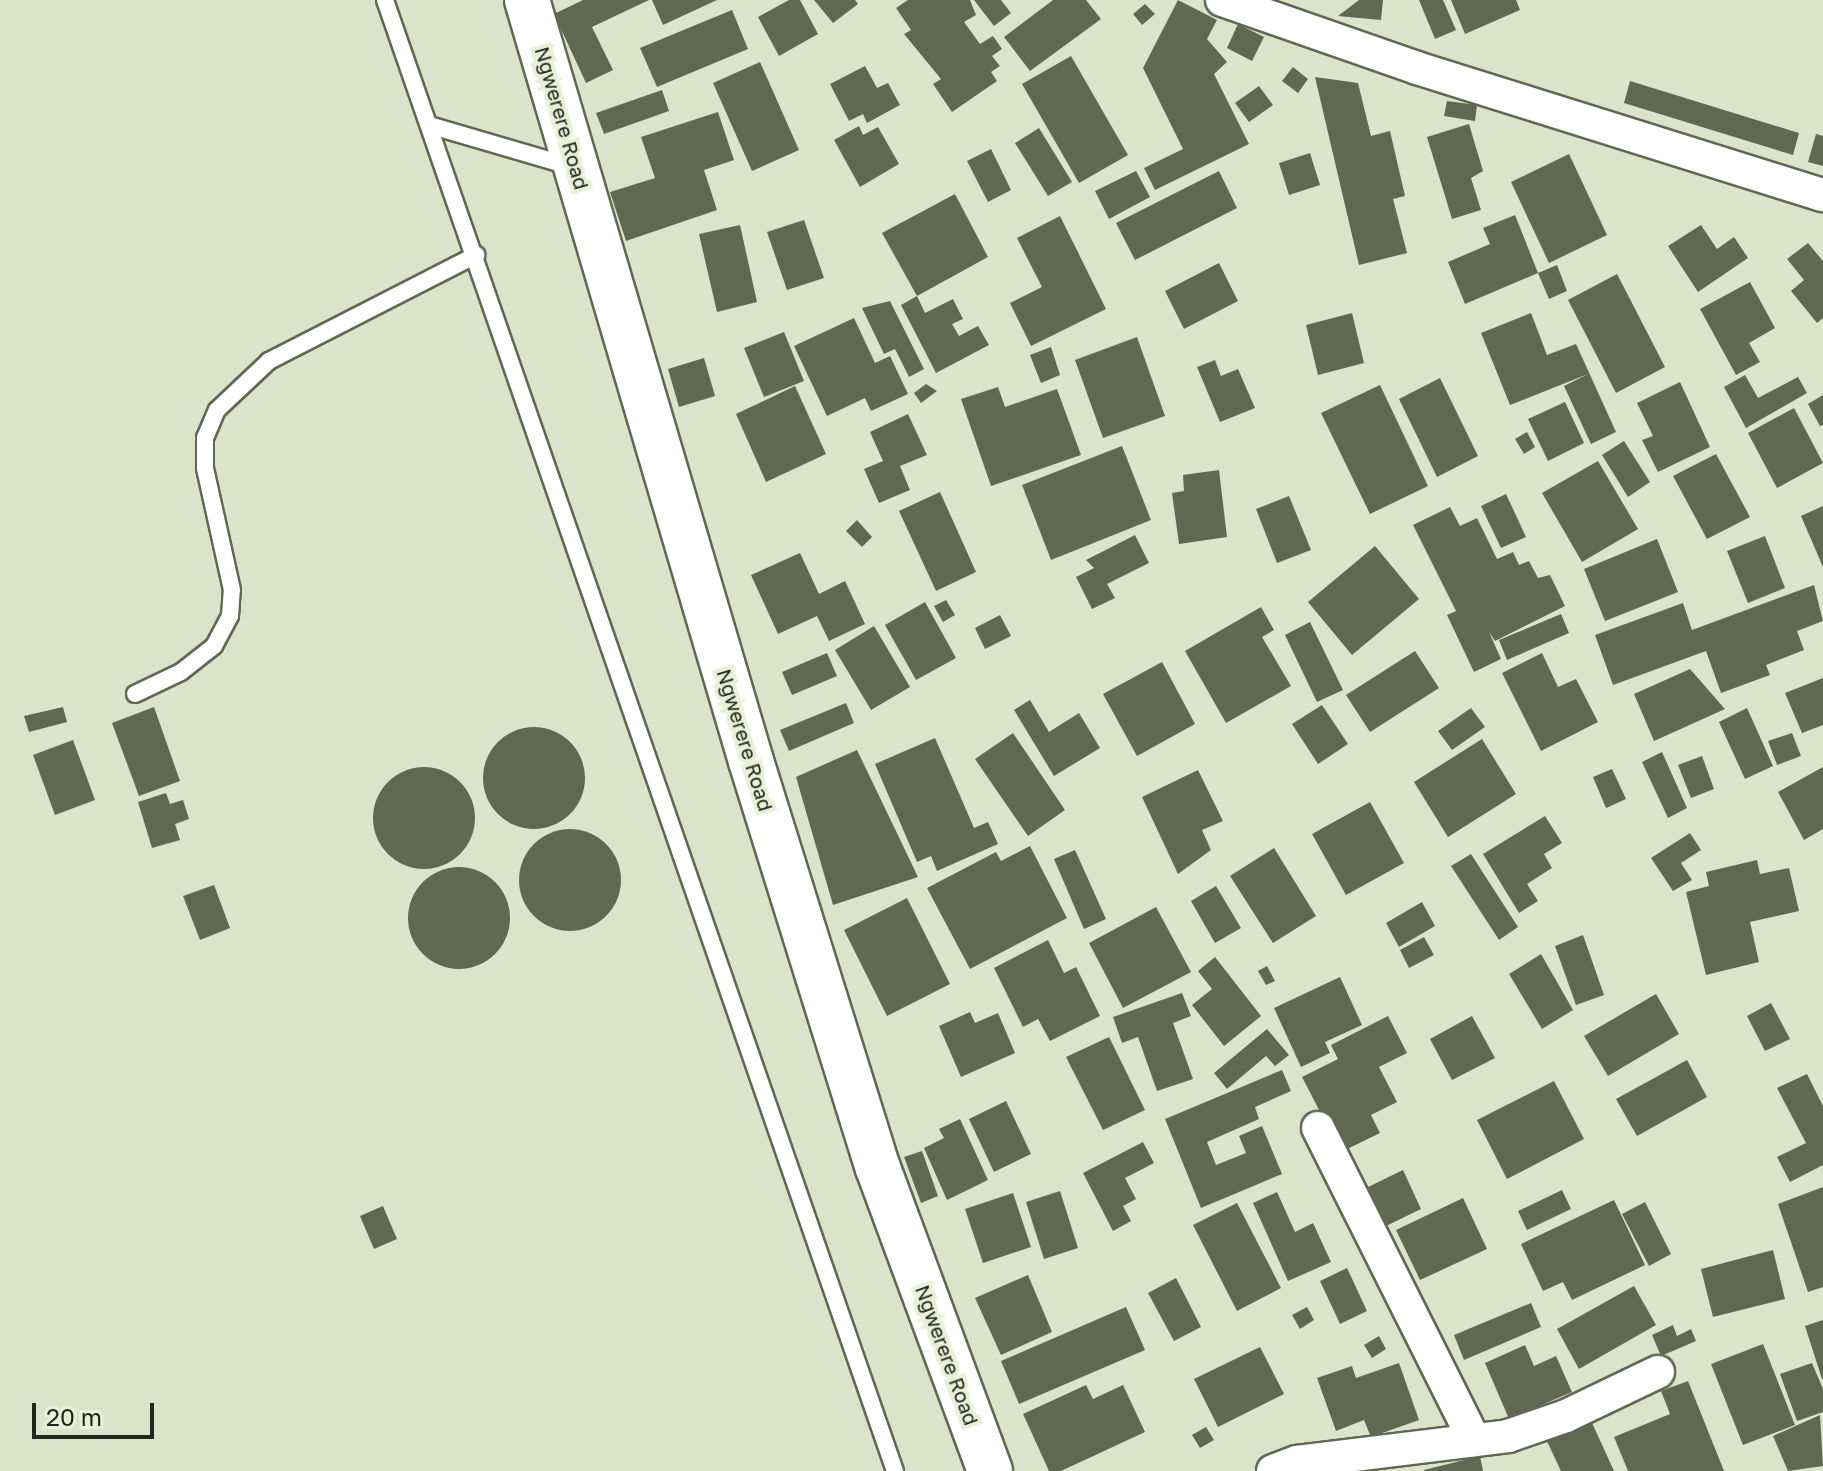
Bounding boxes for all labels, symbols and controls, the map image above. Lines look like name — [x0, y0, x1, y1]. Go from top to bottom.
street label: Ngwerere Road — [530, 44, 594, 192]
street label: Ngwerere Road — [712, 666, 778, 814]
street label: Ngwerere Road — [910, 1282, 984, 1428]
scale bar — [36, 1387, 158, 1437]
text: 20 m — [46, 1402, 102, 1431]

